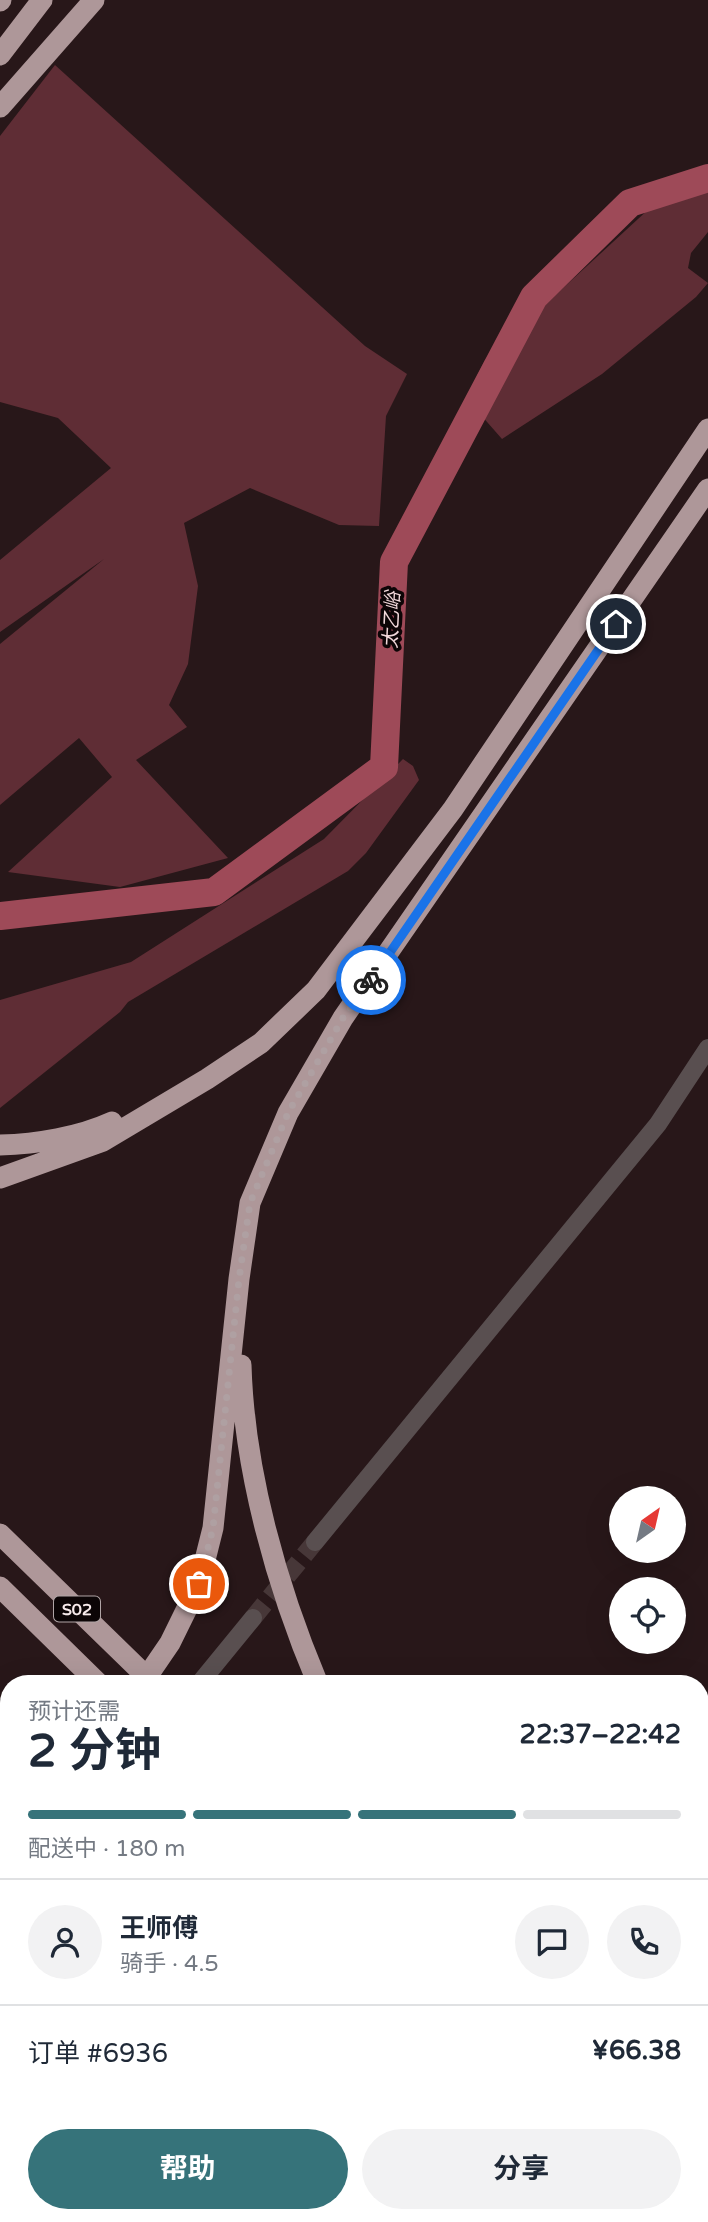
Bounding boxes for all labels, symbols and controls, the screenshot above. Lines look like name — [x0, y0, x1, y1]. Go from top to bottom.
water label: 太乙峪 — [380, 588, 405, 649]
pin — [586, 594, 646, 654]
icon: home — [597, 605, 635, 643]
courier — [336, 945, 406, 1015]
icon: bike — [352, 961, 390, 999]
north arrow — [609, 1486, 686, 1563]
map controls — [609, 1486, 686, 1654]
pin — [169, 1554, 229, 1614]
icon: bag — [180, 1565, 218, 1603]
button: locate — [609, 1577, 686, 1654]
road number: S02 — [54, 1596, 100, 1622]
text: 预计还需 — [28, 1698, 120, 1726]
text: 22:37–22:42 — [520, 1719, 681, 1750]
text: 2 分钟 — [28, 1724, 161, 1779]
text: 配送中 · 180 m — [28, 1835, 185, 1863]
button: person — [28, 1905, 102, 1979]
button: chat — [515, 1905, 589, 1979]
button: phone — [607, 1905, 681, 1979]
text: 王师傅 — [120, 1913, 198, 1944]
text: 骑手 · 4.5 — [120, 1950, 219, 1978]
text: ¥66.38 — [592, 2035, 681, 2066]
text: 订单 #6936 — [28, 2038, 168, 2069]
button: 帮助 — [28, 2129, 348, 2209]
button: 分享 — [362, 2129, 681, 2209]

